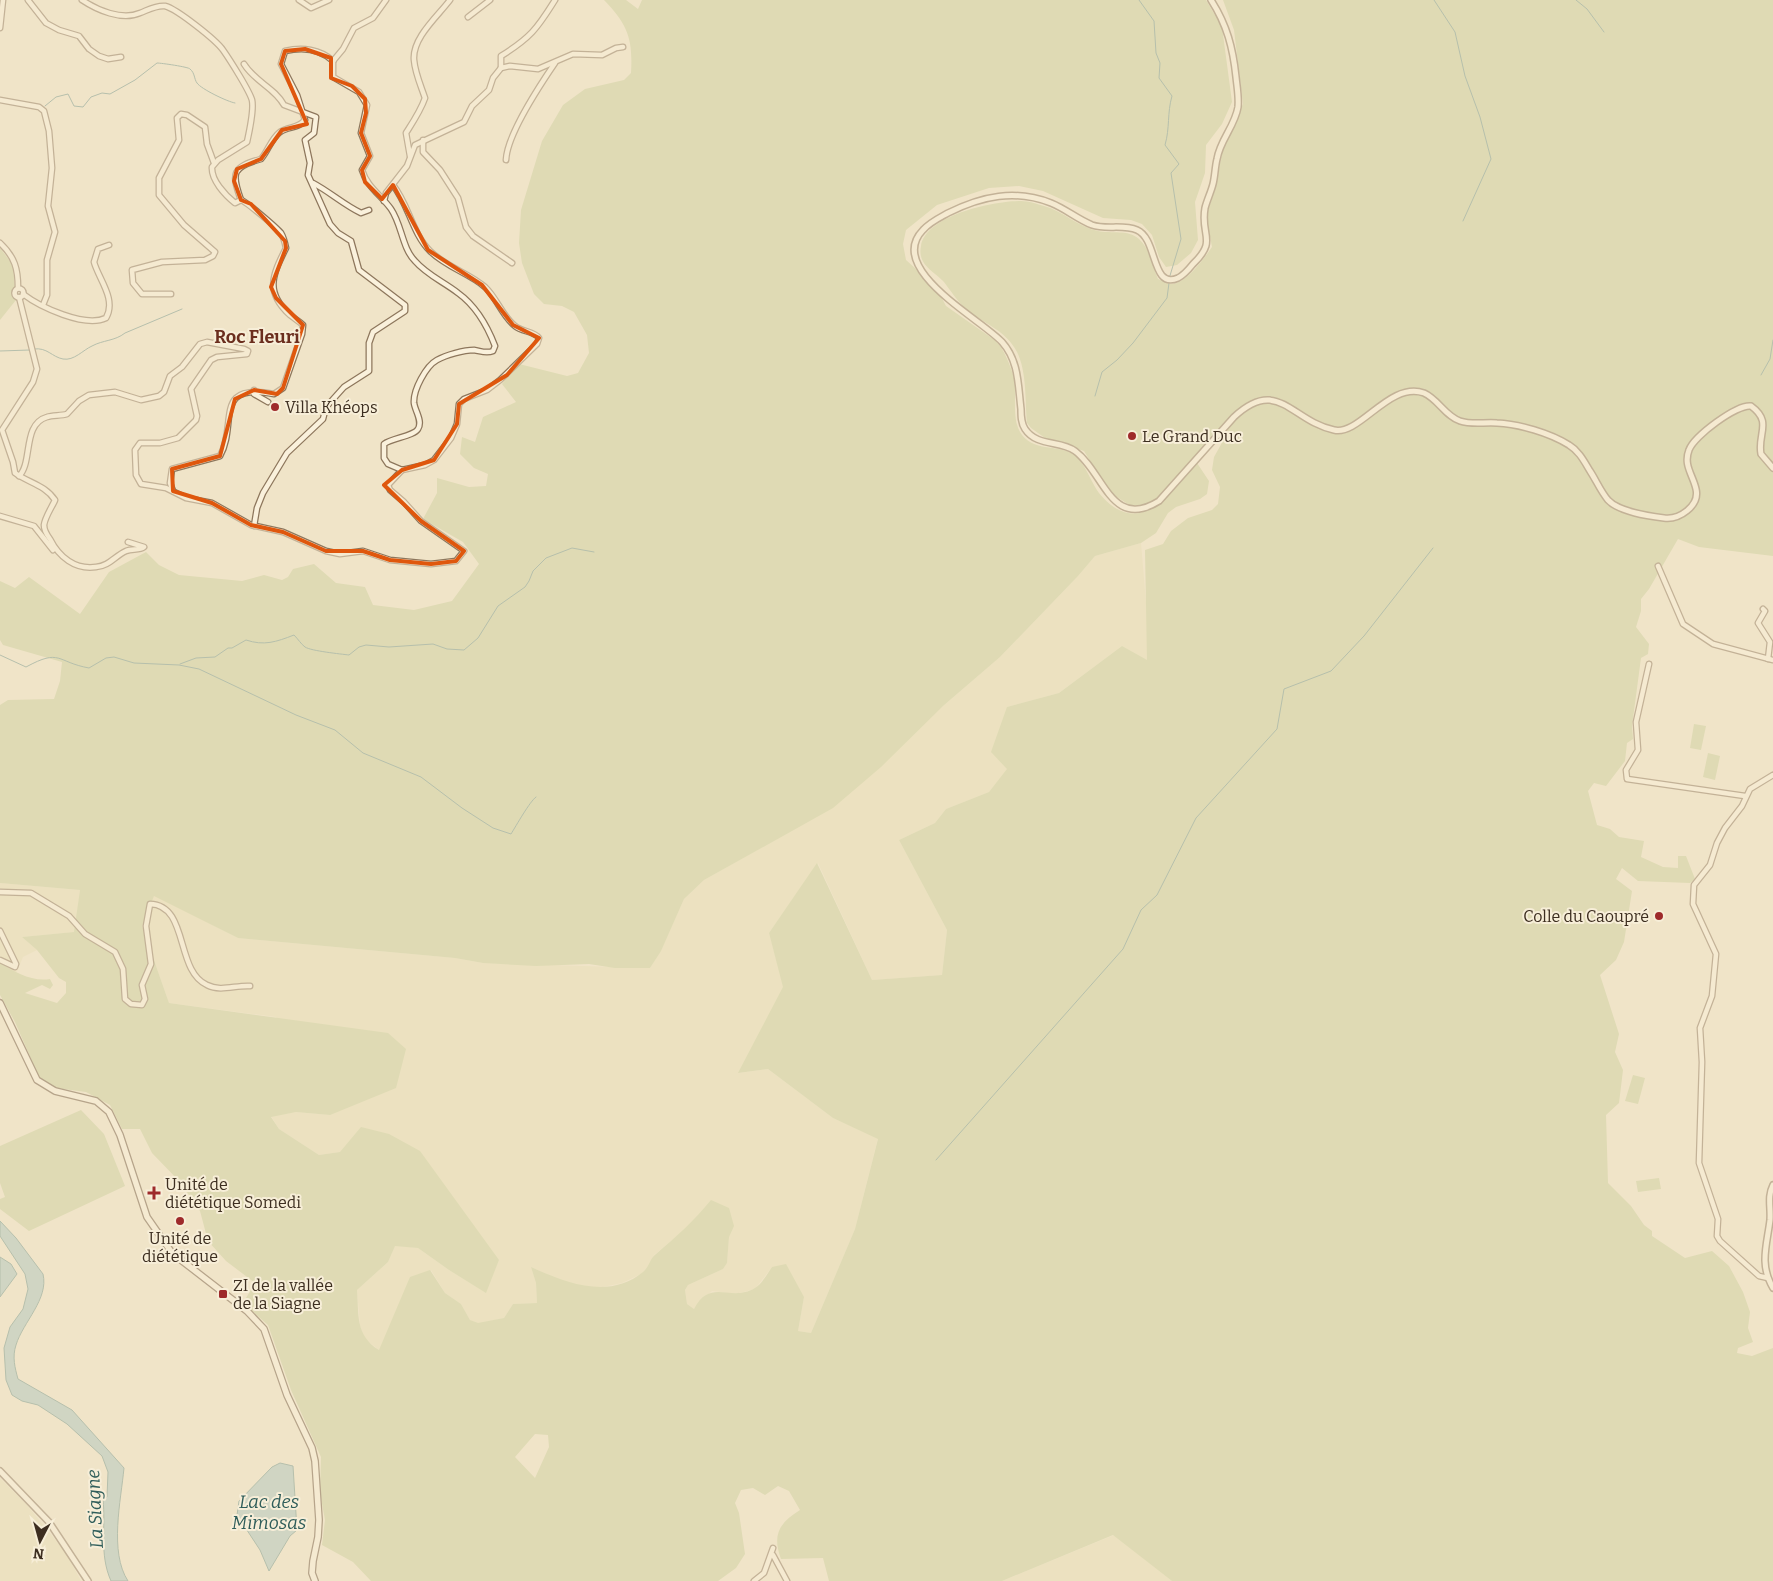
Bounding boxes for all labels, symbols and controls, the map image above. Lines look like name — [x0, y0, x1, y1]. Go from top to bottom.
district label: Roc Fleuri — [214, 326, 300, 348]
place label: Villa Khéops — [285, 398, 378, 417]
marker: Villa Khéops — [269, 401, 281, 413]
place label: Le Grand Duc — [1142, 427, 1242, 446]
marker: Le Grand Duc — [1126, 430, 1138, 442]
place label: Colle du Caoupré — [1523, 907, 1649, 926]
marker: Colle du Caoupré — [1653, 910, 1665, 922]
place label: Unité de diététique Somedi — [165, 1175, 301, 1212]
marker: Unité de diététique Somedi — [147, 1186, 161, 1200]
marker: Unité de diététique — [174, 1215, 186, 1227]
place label: Unité de diététique — [142, 1229, 218, 1266]
place label: ZI de la vallée de la Siagne — [233, 1276, 333, 1313]
marker: ZI de la vallée de la Siagne — [217, 1288, 229, 1300]
water label: La Siagne — [82, 1469, 108, 1549]
water label: Lac des Mimosas — [232, 1491, 307, 1534]
north arrow — [15, 1516, 65, 1566]
text: N — [32, 1544, 45, 1562]

